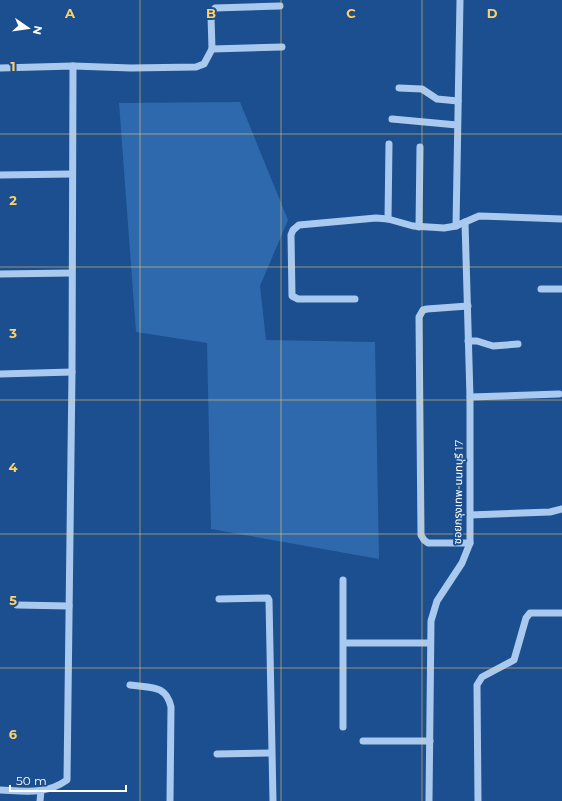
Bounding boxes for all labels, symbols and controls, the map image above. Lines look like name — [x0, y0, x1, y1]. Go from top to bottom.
text: A — [64, 5, 76, 21]
text: B — [206, 5, 216, 21]
text: C — [346, 5, 356, 21]
text: D — [487, 5, 498, 21]
north arrow — [8, 8, 48, 48]
text: N — [30, 24, 46, 36]
text: 1 — [10, 58, 16, 74]
text: 2 — [9, 192, 17, 208]
text: 3 — [8, 325, 17, 341]
street label: ซอยกรุงเทพ-นนทบุรี 17 — [450, 440, 466, 544]
text: 4 — [9, 459, 18, 475]
text: 5 — [9, 592, 17, 608]
text: 6 — [9, 726, 18, 742]
scale bar — [10, 767, 126, 793]
text: 50 m — [16, 773, 47, 788]

